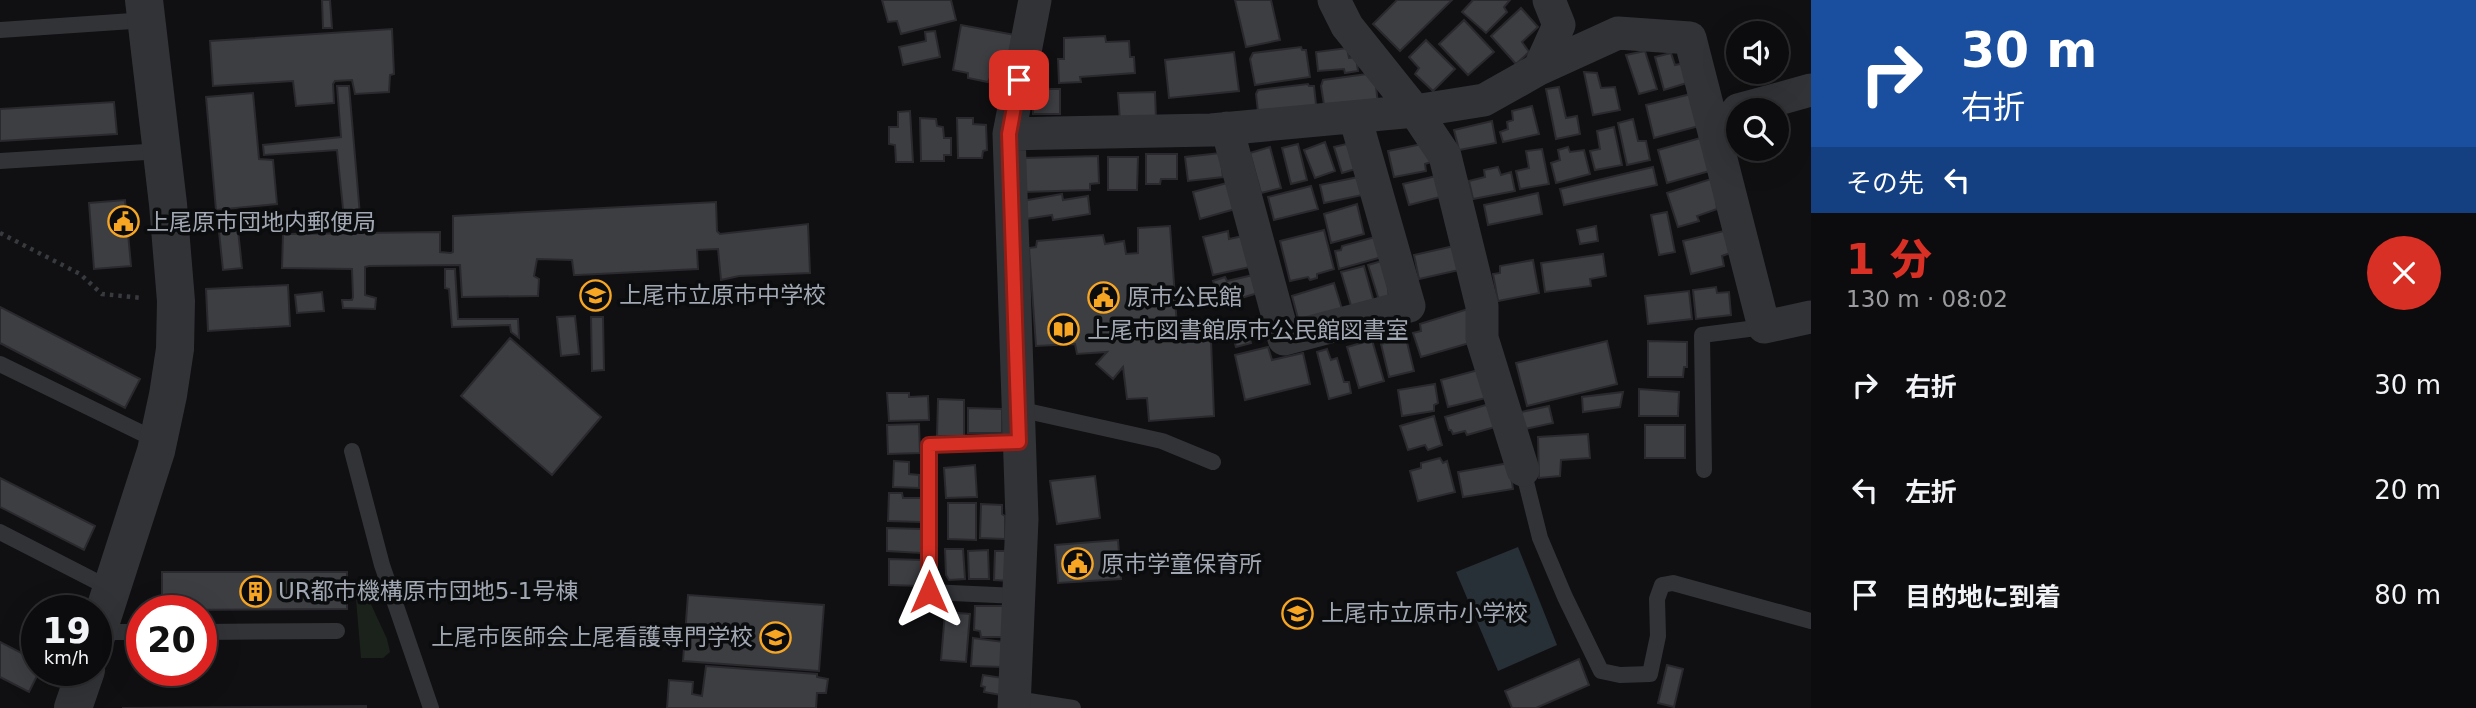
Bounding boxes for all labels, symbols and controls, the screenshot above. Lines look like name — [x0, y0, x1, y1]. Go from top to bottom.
map controls — [1726, 21, 1789, 161]
button: sound — [1726, 21, 1789, 84]
text: 30 m — [1961, 22, 2097, 79]
icon: right — [1846, 28, 1937, 119]
pin — [989, 50, 1049, 110]
icon: arrive — [1000, 61, 1038, 99]
text: 右折 — [1961, 88, 2025, 126]
button: search — [1726, 98, 1789, 161]
icon: left — [1938, 161, 1976, 199]
text: その先 — [1846, 168, 1924, 198]
public building icon: 上尾原市団地内郵便局 — [106, 205, 140, 239]
place label: 上尾原市団地内郵便局 — [146, 209, 376, 235]
text: 1 分 — [1846, 235, 1932, 284]
button: close — [2367, 236, 2441, 310]
school or university icon: 上尾市立原市中学校 — [579, 278, 613, 312]
public building icon: 原市公民館 — [1087, 280, 1121, 314]
place label: 上尾市立原市中学校 — [619, 282, 826, 308]
place label: 原市公民館 — [1127, 284, 1242, 310]
text: 130 m · 08:02 — [1846, 286, 2008, 312]
library icon: 上尾市図書館原市公民館図書室 — [1047, 313, 1081, 347]
place label: 上尾市図書館原市公民館図書室 — [1087, 317, 1409, 343]
icon: right — [1846, 366, 1884, 404]
text: 30 m — [2374, 370, 2441, 400]
text: 右折 — [1905, 372, 1957, 402]
icon: left — [1846, 471, 1884, 509]
text: 20 m — [2374, 475, 2441, 505]
text: 左折 — [1905, 477, 1957, 507]
public building icon: 原市学童保育所 — [1061, 547, 1095, 581]
place label: 原市学童保育所 — [1101, 551, 1262, 577]
position arrow — [892, 555, 966, 629]
building icon: UR都市機構原市団地5-1号棟 — [238, 574, 272, 608]
icon: arrive — [1846, 576, 1884, 614]
place label: UR都市機構原市団地5-1号棟 — [278, 578, 578, 604]
text: 80 m — [2374, 580, 2441, 610]
text: 目的地に到着 — [1905, 582, 2061, 612]
speed limit sign: 20 — [126, 595, 217, 686]
school or university icon: 上尾市立原市小学校 — [1281, 596, 1315, 630]
place label: 上尾市立原市小学校 — [1321, 600, 1528, 626]
text: 19 — [42, 611, 91, 651]
school or university icon: 上尾市医師会上尾看護専門学校 — [759, 620, 793, 654]
place label: 上尾市医師会上尾看護専門学校 — [431, 624, 753, 650]
text: km/h — [44, 647, 89, 668]

